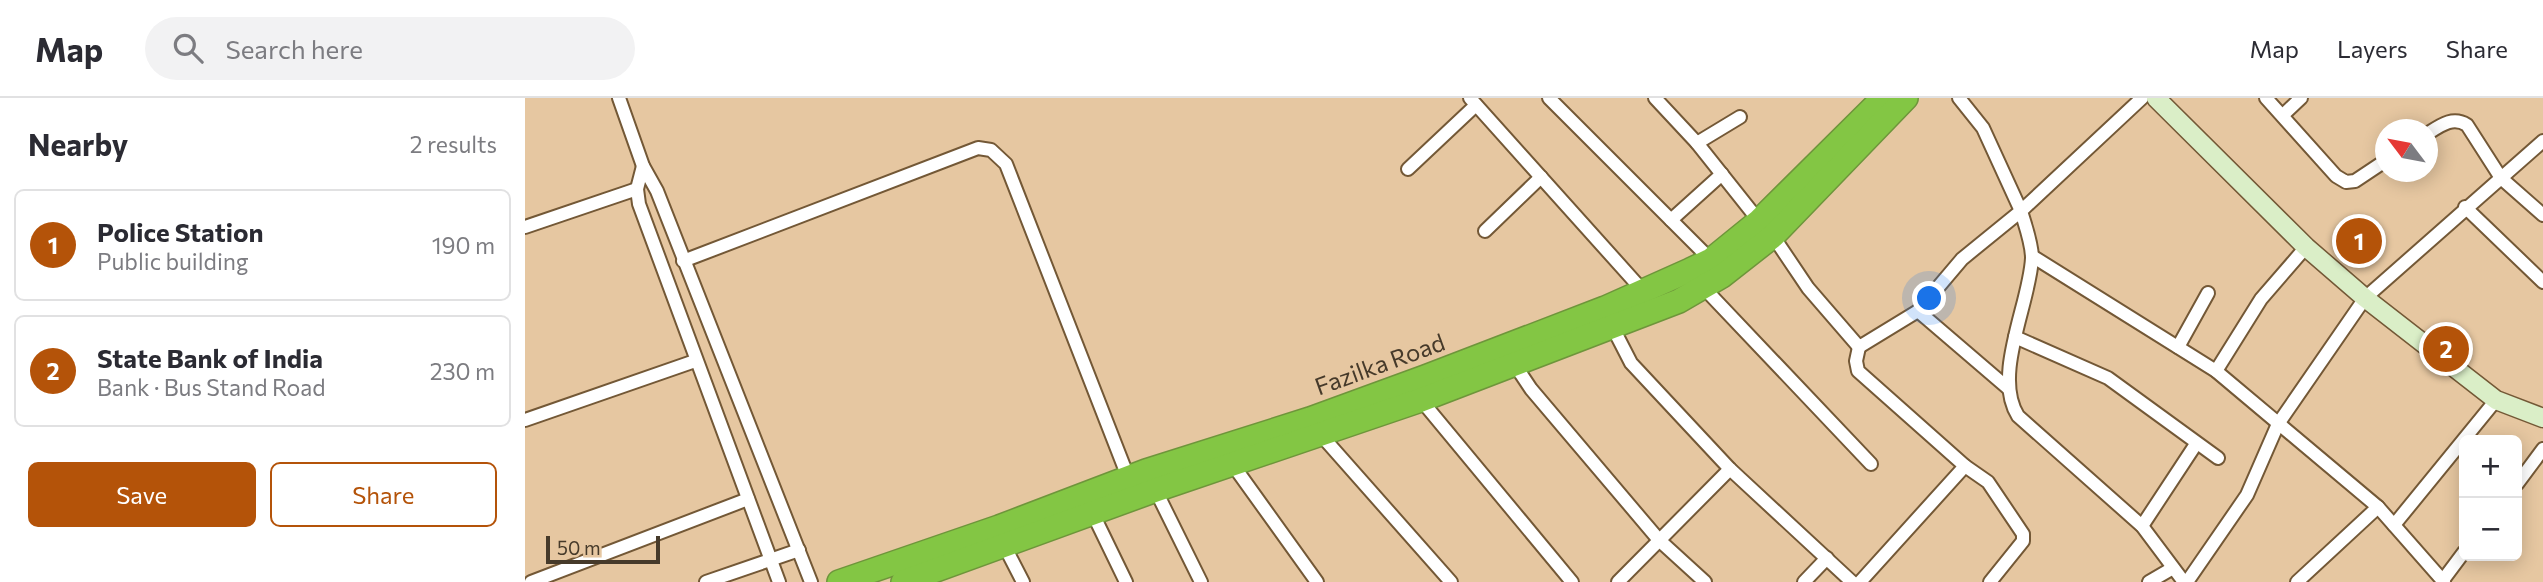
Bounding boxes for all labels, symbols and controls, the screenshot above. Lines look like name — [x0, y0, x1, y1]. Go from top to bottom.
search box — [145, 17, 635, 80]
text: Map — [35, 28, 103, 69]
icon: search — [169, 29, 207, 67]
text: Search here — [225, 33, 363, 64]
text: Map — [2250, 34, 2299, 63]
text: Layers — [2337, 34, 2408, 63]
text: Share — [2446, 34, 2508, 63]
north arrow — [2375, 119, 2438, 182]
text: Nearby — [28, 125, 128, 162]
text: 2 results — [410, 130, 497, 158]
pin: 1 — [2336, 215, 2382, 267]
text: Police Station — [97, 216, 263, 247]
text: 1 — [48, 231, 58, 259]
text: 190 m — [432, 231, 495, 259]
text: Public building — [97, 247, 248, 275]
your location — [1912, 281, 1946, 315]
pin: 2 — [2423, 323, 2469, 375]
street label: Fazilka Road — [1311, 327, 1448, 401]
text: State Bank of India — [97, 342, 323, 373]
text: 2 — [46, 357, 60, 385]
text: 230 m — [430, 357, 495, 385]
text: Bank · Bus Stand Road — [97, 373, 326, 401]
map controls — [2459, 435, 2522, 561]
button: + — [2459, 435, 2522, 498]
button: Save — [28, 462, 256, 527]
button: Share — [270, 462, 497, 527]
button: − — [2459, 498, 2522, 561]
scale bar — [546, 533, 660, 565]
text: 50 m — [557, 536, 601, 559]

